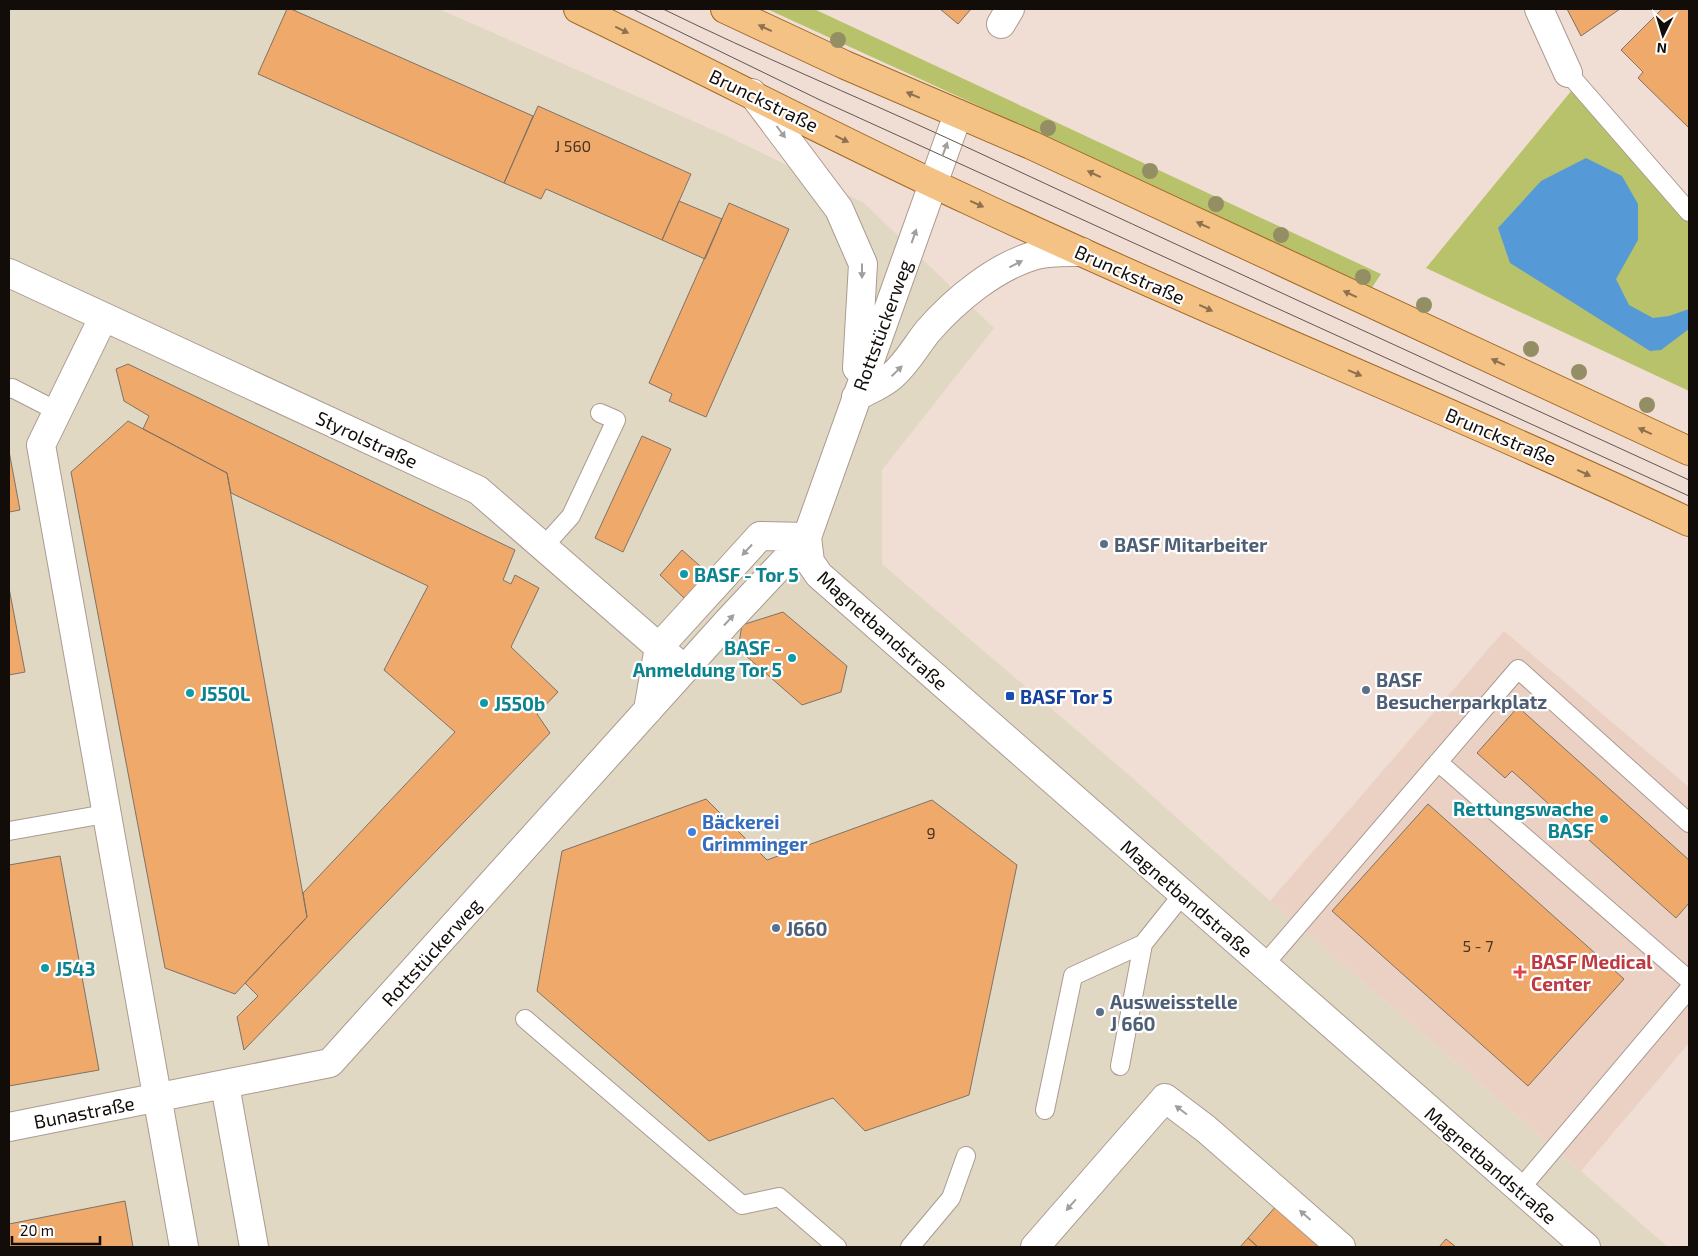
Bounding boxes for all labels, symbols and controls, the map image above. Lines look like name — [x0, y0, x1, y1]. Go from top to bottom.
north arrow — [1638, 10, 1688, 60]
one-way arrow — [758, 23, 772, 31]
one-way arrow — [614, 26, 629, 34]
text: N — [1656, 40, 1668, 57]
street label: Brunckstraße — [706, 64, 822, 136]
one-way arrow — [906, 90, 920, 98]
one-way arrow — [776, 125, 787, 138]
one-way arrow — [835, 134, 850, 143]
house number: J 560 — [555, 136, 591, 155]
one-way arrow — [942, 141, 949, 156]
one-way arrow — [1087, 170, 1101, 178]
one-way arrow — [970, 201, 984, 209]
one-way arrow — [1196, 221, 1210, 229]
one-way arrow — [911, 228, 918, 243]
street label: Brunckstraße — [1071, 239, 1189, 309]
street label: Rottstückerweg — [848, 256, 916, 394]
one-way arrow — [1009, 259, 1023, 267]
one-way arrow — [858, 263, 866, 279]
one-way arrow — [1343, 289, 1357, 297]
one-way arrow — [1199, 305, 1213, 313]
one-way arrow — [1491, 358, 1505, 366]
one-way arrow — [891, 365, 903, 377]
one-way arrow — [1348, 370, 1362, 378]
street label: Brunckstraße — [1442, 402, 1560, 470]
street label: Styrolstraße — [312, 405, 422, 473]
one-way arrow — [1638, 427, 1652, 435]
one-way arrow — [1577, 469, 1591, 477]
place label: BASF Mitarbeiter — [1114, 533, 1267, 556]
marker: BASF Mitarbeiter — [1098, 538, 1110, 550]
one-way arrow — [741, 544, 753, 556]
place label: BASF - Tor 5 — [694, 563, 799, 586]
street label: Magnetbandstraße — [813, 565, 953, 695]
marker: BASF - Tor 5 — [678, 568, 690, 580]
one-way arrow — [723, 615, 735, 627]
place label: BASF - Anmeldung Tor 5 — [633, 636, 782, 681]
marker: BASF - Anmeldung Tor 5 — [786, 652, 798, 664]
place label: BASF Besucherparkplatz — [1376, 668, 1547, 713]
place label: J550L — [200, 682, 250, 705]
marker: BASF Besucherparkplatz — [1360, 684, 1372, 696]
place label: BASF Tor 5 — [1020, 685, 1113, 708]
marker: J550L — [184, 687, 196, 699]
marker: BASF Tor 5 — [1004, 690, 1016, 702]
place label: J550b — [494, 692, 545, 715]
marker: J550b — [478, 697, 490, 709]
place label: Rettungswache BASF — [1453, 797, 1594, 842]
place label: Bäckerei Grimminger — [702, 810, 808, 855]
marker: Rettungswache BASF — [1598, 813, 1610, 825]
house number: 9 — [926, 823, 936, 842]
marker: Bäckerei Grimminger — [686, 826, 698, 838]
street label: Magnetbandstraße — [1116, 834, 1258, 962]
street label: Rottstückerweg — [376, 893, 486, 1011]
place label: J660 — [786, 917, 827, 940]
marker: J660 — [770, 922, 782, 934]
house number: 5 - 7 — [1462, 936, 1494, 955]
place label: BASF Medical Center — [1531, 950, 1653, 995]
place label: J543 — [55, 957, 95, 980]
marker: J543 — [39, 962, 51, 974]
marker: BASF Medical Center — [1513, 965, 1527, 979]
place label: Ausweisstelle J 660 — [1110, 990, 1238, 1035]
marker: Ausweisstelle J 660 — [1094, 1006, 1106, 1018]
street label: Bunastraße — [32, 1091, 136, 1133]
street label: Magnetbandstraße — [1420, 1101, 1562, 1229]
one-way arrow — [1174, 1105, 1188, 1115]
one-way arrow — [1065, 1199, 1077, 1211]
one-way arrow — [1299, 1209, 1311, 1221]
scale bar — [12, 1214, 100, 1246]
text: 20 m — [20, 1221, 54, 1239]

